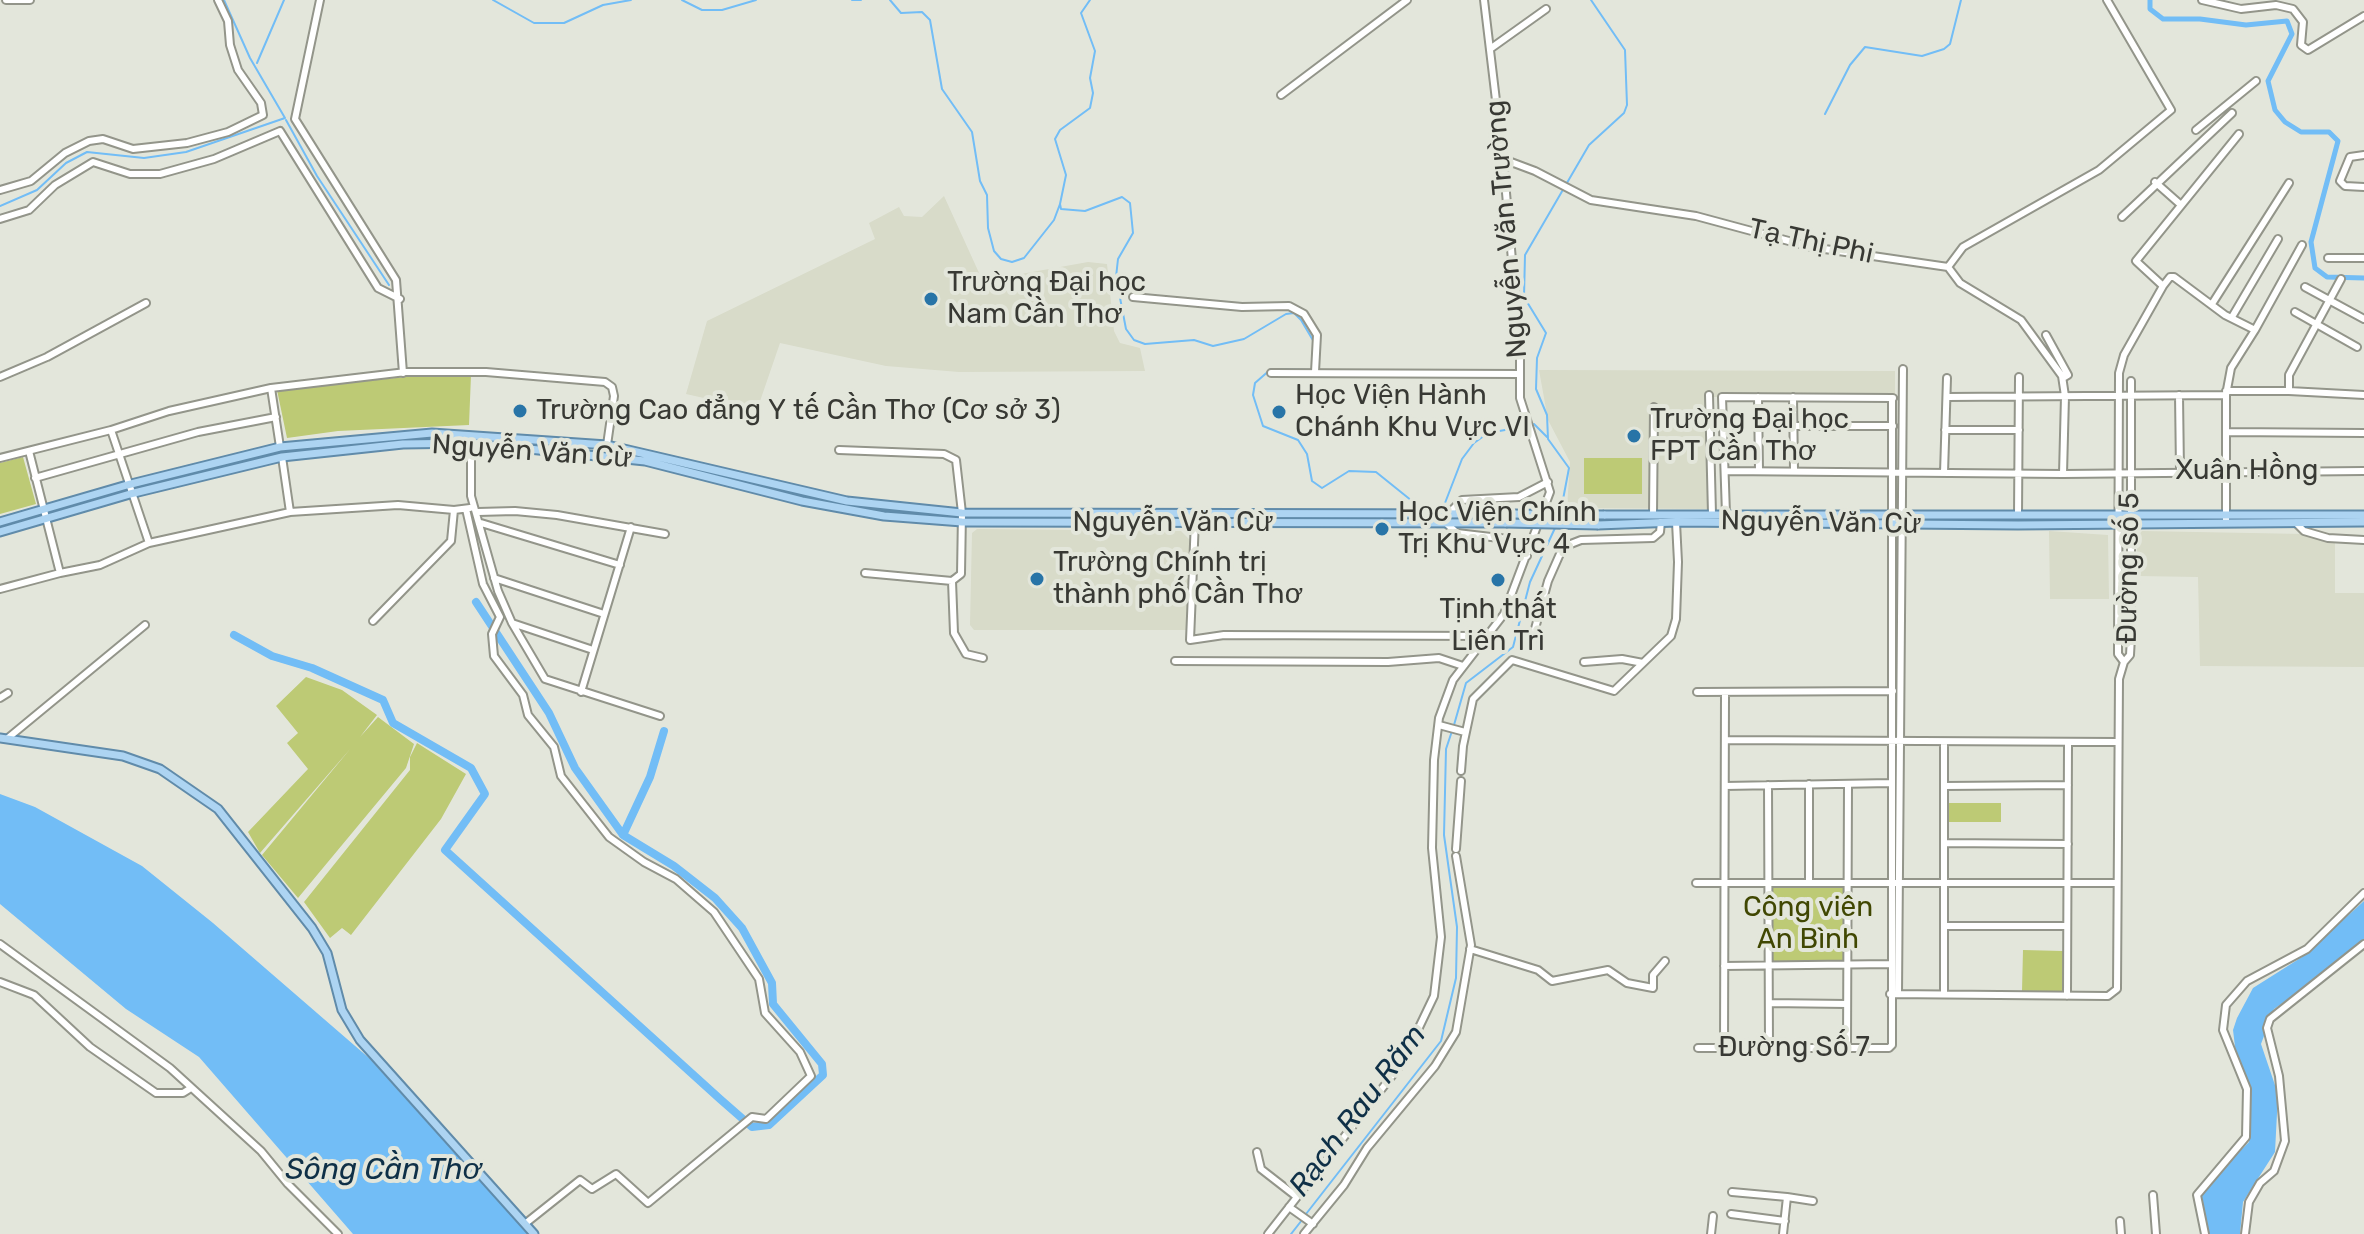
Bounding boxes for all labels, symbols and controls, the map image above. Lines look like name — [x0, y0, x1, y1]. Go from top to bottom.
street label: Nguyễn Văn Trường — [1479, 99, 1535, 359]
street label: Tạ Thị Phi — [1746, 212, 1876, 272]
place label: Trường Đại học Nam Cần Thơ — [947, 266, 1146, 332]
marker: Trường Đại học Nam Cần Thơ — [922, 290, 940, 308]
place label: Học Viện Hành Chánh Khu Vực VI — [1295, 379, 1530, 445]
place label: Trường Cao đẳng Y tế Cần Thơ (Cơ sở 3) — [536, 394, 1061, 428]
marker: Trường Cao đẳng Y tế Cần Thơ (Cơ sở 3) — [511, 402, 529, 420]
marker: Học Viện Hành Chánh Khu Vực VI — [1270, 403, 1288, 421]
place label: Trường Đại học FPT Cần Thơ — [1650, 403, 1849, 469]
marker: Trường Đại học FPT Cần Thơ — [1625, 427, 1643, 445]
street label: Nguyễn Văn Cừ — [431, 428, 633, 476]
street label: Xuân Hồng — [2175, 454, 2319, 488]
street label: Đường số 5 — [2111, 492, 2147, 644]
place label: Học Viện Chính Trị Khu Vực 4 — [1398, 496, 1597, 562]
street label: Nguyễn Văn Cừ — [1720, 504, 1922, 542]
street label: Nguyễn Văn Cừ — [1073, 506, 1273, 540]
marker: Học Viện Chính Trị Khu Vực 4 — [1373, 520, 1391, 538]
place label: Trường Chính trị thành phố Cần Thơ — [1053, 546, 1303, 612]
marker: Trường Chính trị thành phố Cần Thơ — [1028, 570, 1046, 588]
marker: Tịnh thất Liên Trì — [1489, 571, 1507, 589]
place label: Tịnh thất Liên Trì — [1439, 593, 1557, 659]
park label: Công viên An Bình — [1743, 891, 1873, 957]
water label: Rạch Rau Răm — [1282, 1018, 1434, 1204]
street label: Đường Số 7 — [1718, 1031, 1870, 1065]
water label: Sông Cần Thơ — [285, 1152, 481, 1188]

